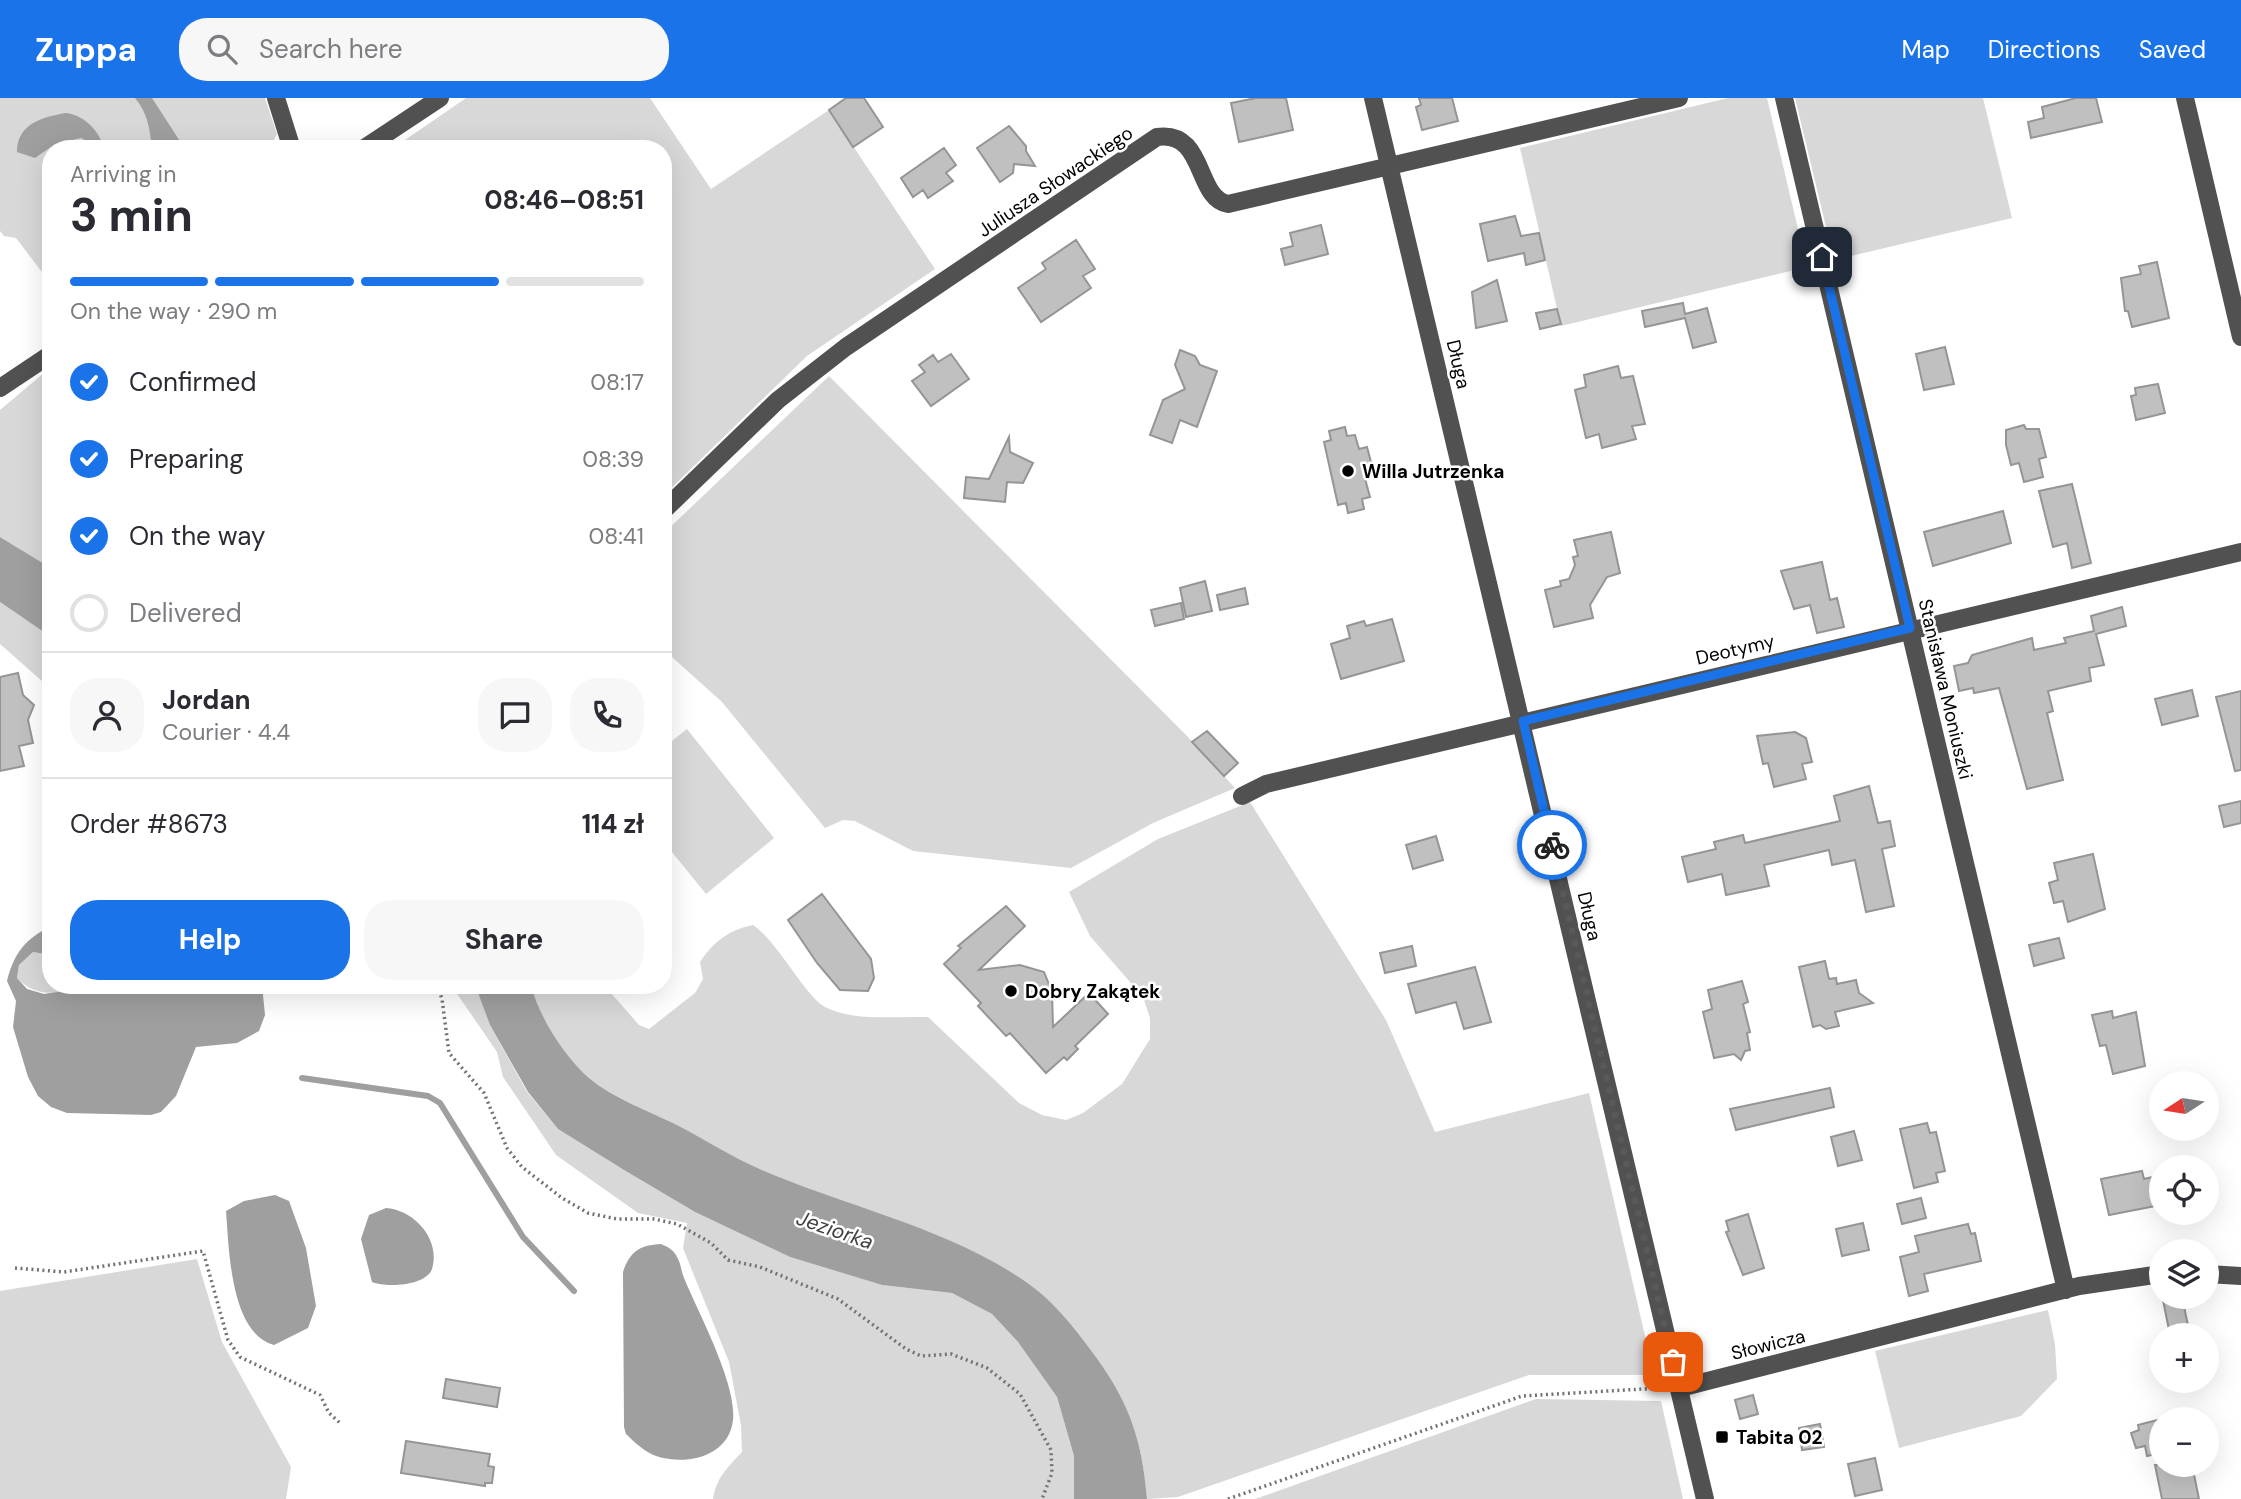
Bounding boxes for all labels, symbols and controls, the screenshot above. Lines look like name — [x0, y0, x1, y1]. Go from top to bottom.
search box — [179, 18, 669, 81]
text: Zuppa — [35, 28, 137, 71]
icon: search — [203, 30, 241, 68]
text: Search here — [259, 32, 402, 66]
text: Map — [1902, 34, 1950, 65]
text: Directions — [1988, 34, 2101, 65]
text: Saved — [2139, 34, 2206, 65]
street label: Juliusza Słowackiego — [973, 120, 1138, 243]
text: Arriving in — [70, 159, 176, 189]
text: 08:46–08:51 — [484, 183, 644, 217]
text: 3 min — [70, 185, 193, 245]
pin — [1792, 227, 1852, 287]
icon: home — [1803, 238, 1841, 276]
text: On the way · 290 m — [70, 296, 277, 326]
street label: Długa — [1441, 337, 1476, 391]
icon: check — [70, 363, 108, 401]
text: Confirmed — [129, 365, 256, 399]
text: 08:17 — [590, 367, 644, 397]
icon: check — [70, 440, 108, 478]
text: Preparing — [129, 442, 244, 476]
text: 08:39 — [582, 444, 644, 474]
place label: Willa Jutrzenka — [1362, 459, 1505, 484]
marker: Willa Jutrzenka — [1340, 463, 1356, 479]
icon: check — [70, 517, 108, 555]
text: On the way — [129, 519, 265, 553]
text: 08:41 — [589, 521, 644, 551]
text: Delivered — [129, 596, 242, 630]
street label: Stanisława Moniuszki — [1913, 597, 1978, 782]
street label: Deotymy — [1693, 628, 1777, 671]
button: person — [70, 678, 144, 752]
button: chat — [478, 678, 552, 752]
button: phone — [570, 678, 644, 752]
text: Jordan — [162, 683, 251, 717]
text: Courier · 4.4 — [162, 717, 290, 747]
text: Order #8673 — [70, 807, 228, 841]
text: 114 zł — [582, 807, 644, 841]
courier — [1517, 810, 1587, 880]
icon: bike — [1533, 826, 1571, 864]
street label: Długa — [1572, 889, 1607, 943]
button: Help — [70, 900, 350, 980]
button: Share — [364, 900, 644, 980]
place label: Dobry Zakątek — [1025, 979, 1160, 1004]
marker: Dobry Zakątek — [1003, 983, 1019, 999]
north arrow — [2149, 1071, 2219, 1141]
map controls — [2149, 1071, 2219, 1477]
button: locate — [2149, 1155, 2219, 1225]
water label: Jeziorka — [793, 1204, 877, 1256]
button: layers — [2149, 1239, 2219, 1309]
street label: Słowicza — [1728, 1323, 1808, 1366]
button: + — [2149, 1323, 2219, 1393]
pin — [1643, 1332, 1703, 1392]
icon: bag — [1654, 1343, 1692, 1381]
button: − — [2149, 1407, 2219, 1477]
place label: Tabita 02 — [1736, 1425, 1823, 1450]
marker: Tabita 02 — [1714, 1429, 1730, 1445]

